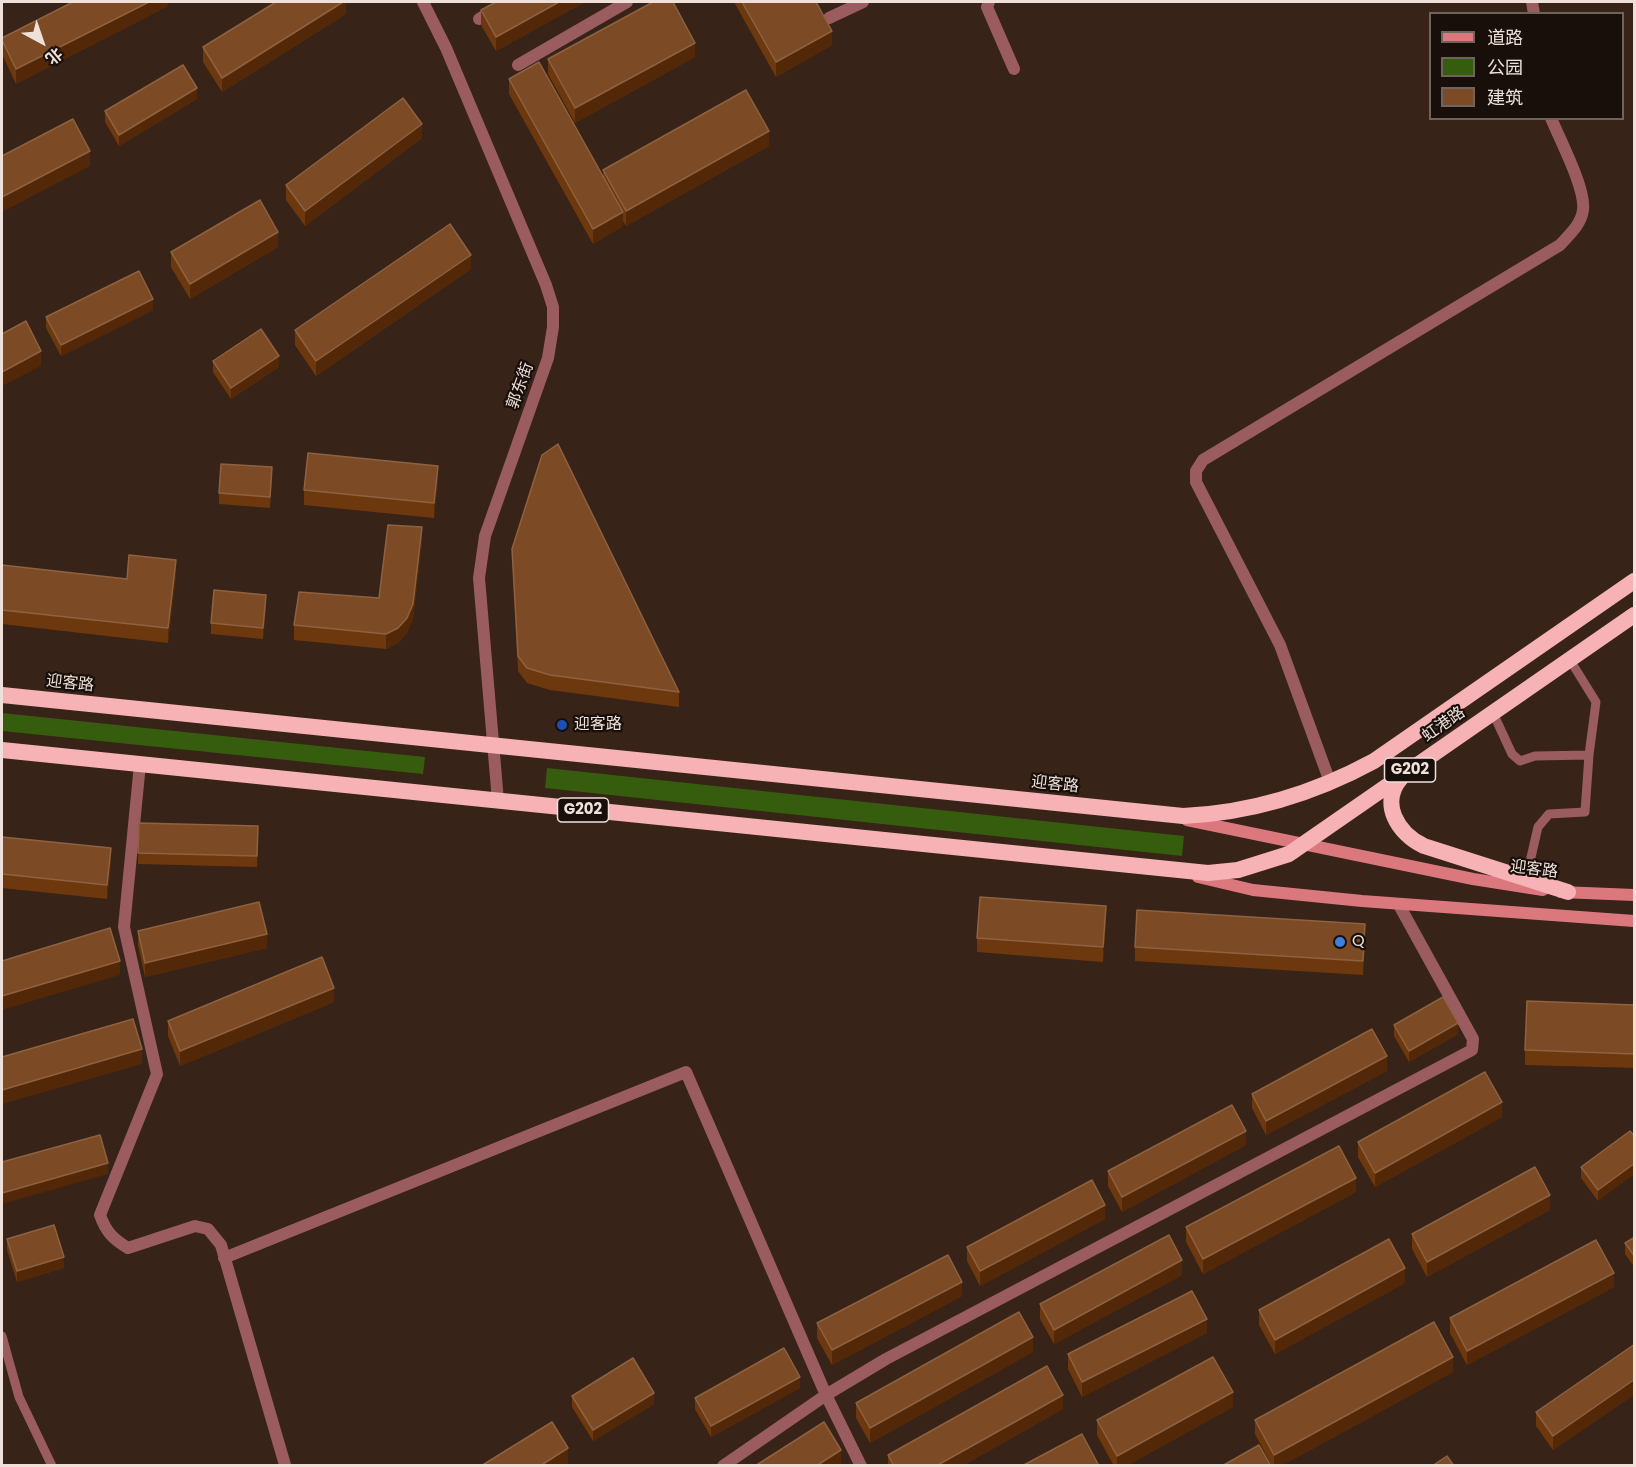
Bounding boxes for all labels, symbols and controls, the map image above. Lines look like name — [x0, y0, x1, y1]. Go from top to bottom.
north arrow — [12, 12, 72, 72]
legend — [1429, 12, 1624, 120]
text: 道路 — [1487, 25, 1523, 50]
text: 北 — [40, 42, 67, 70]
text: 公园 — [1487, 55, 1523, 80]
text: 建筑 — [1487, 85, 1523, 110]
street label: 郭东街 — [504, 360, 538, 412]
street label: 迎客路 — [45, 672, 95, 696]
street label: 虹港路 — [1419, 703, 1469, 747]
place label: 迎客路 — [574, 715, 622, 735]
marker: 迎客路 — [555, 718, 569, 732]
road number: G202 — [1384, 758, 1436, 782]
street label: 迎客路 — [1030, 773, 1080, 797]
road number: G202 — [558, 798, 608, 822]
street label: 迎客路 — [1509, 858, 1559, 882]
place label: Q — [1352, 932, 1365, 952]
marker: Q — [1333, 935, 1347, 949]

